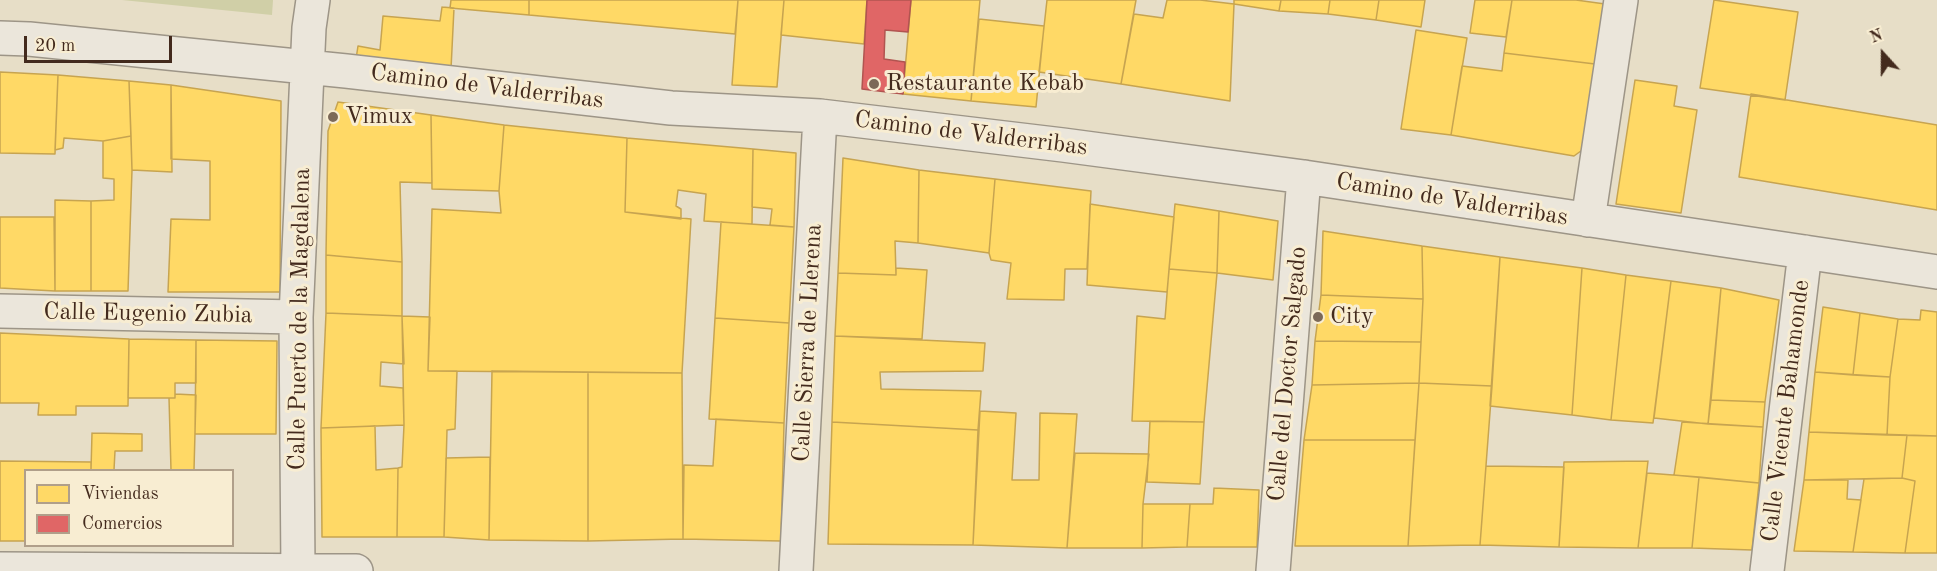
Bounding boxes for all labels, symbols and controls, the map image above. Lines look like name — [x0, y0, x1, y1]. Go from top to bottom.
scale bar — [27, 24, 176, 62]
north arrow — [1853, 24, 1913, 84]
text: N — [1868, 28, 1885, 47]
text: 20 m — [35, 37, 75, 55]
street label: Camino de Valderribas — [369, 58, 605, 116]
place label: Restaurante Kebab — [886, 70, 1084, 98]
marker: Restaurante Kebab — [867, 77, 881, 91]
place label: Vimux — [345, 103, 413, 131]
street label: Camino de Valderribas — [853, 105, 1089, 163]
marker: Vimux — [326, 110, 340, 124]
street label: Calle Puerto de la Magdalena — [283, 167, 317, 471]
street label: Camino de Valderribas — [1334, 167, 1570, 233]
street label: Calle Sierra de Llerena — [787, 223, 829, 463]
street label: Calle del Doctor Salgado — [1263, 245, 1313, 503]
street label: Calle Vicente Bahamonde — [1756, 278, 1816, 544]
street label: Calle Eugenio Zubia — [43, 298, 253, 330]
place label: City — [1330, 303, 1374, 331]
marker: City — [1311, 310, 1325, 324]
legend — [24, 469, 234, 547]
text: Viviendas — [82, 485, 158, 503]
text: Comercios — [82, 515, 162, 533]

